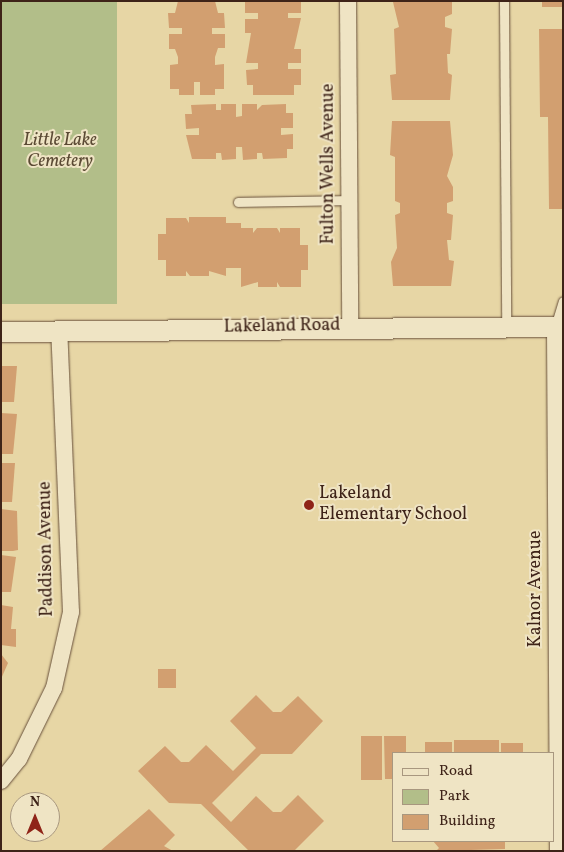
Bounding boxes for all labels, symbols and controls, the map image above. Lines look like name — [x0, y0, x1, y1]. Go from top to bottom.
street label: Fulton Wells Avenue — [318, 83, 340, 245]
park label: Little Lake Cemetery — [23, 131, 97, 173]
street label: Lakeland Road — [224, 315, 340, 339]
street label: Paddison Avenue — [35, 481, 59, 617]
place label: Lakeland Elementary School — [319, 484, 468, 526]
marker: Lakeland Elementary School — [303, 499, 315, 511]
street label: Kalnor Avenue — [525, 531, 547, 647]
legend — [392, 752, 554, 842]
text: Road — [439, 761, 473, 782]
text: Park — [439, 786, 470, 807]
north arrow — [10, 792, 60, 842]
text: N — [30, 793, 40, 812]
text: Building — [439, 811, 495, 832]

